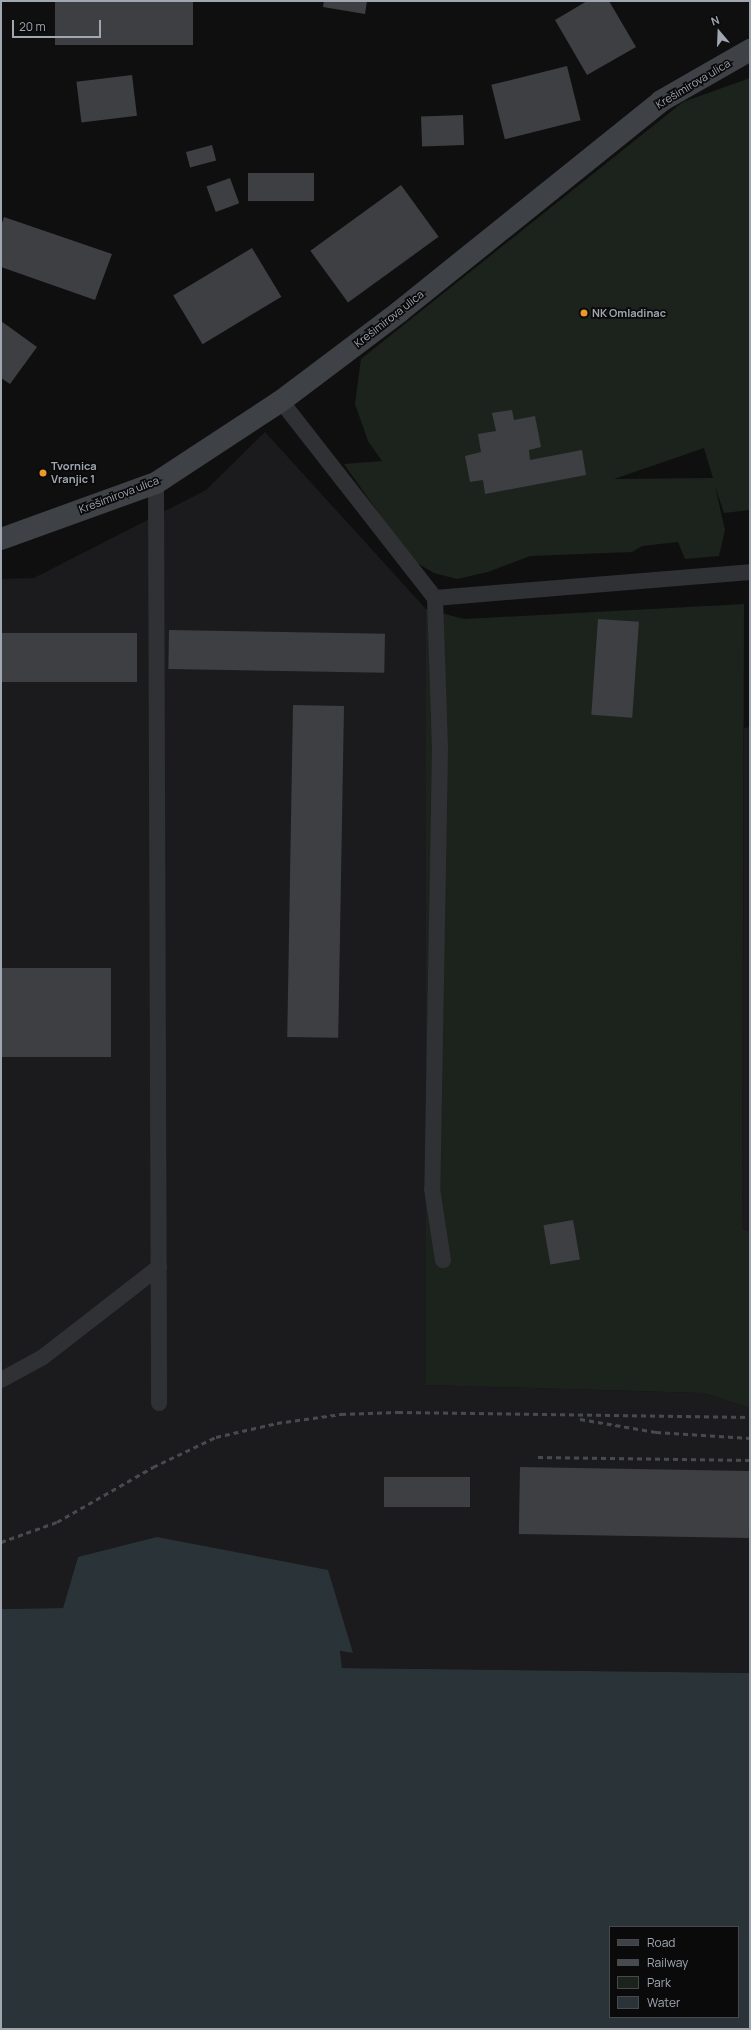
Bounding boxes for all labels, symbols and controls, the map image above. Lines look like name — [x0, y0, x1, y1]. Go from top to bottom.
scale bar — [14, 12, 103, 38]
north arrow — [699, 12, 739, 52]
text: N — [709, 12, 721, 29]
text: 20 m — [19, 18, 46, 35]
street label: Krešimirova ulica — [653, 57, 733, 111]
street label: Krešimirova ulica — [352, 288, 426, 350]
place label: NK Omladinac — [592, 306, 666, 320]
marker: NK Omladinac — [579, 308, 589, 318]
place label: Tvornica Vranjic 1 — [51, 460, 97, 486]
marker: Tvornica Vranjic 1 — [38, 468, 48, 478]
street label: Krešimirova ulica — [77, 474, 161, 516]
legend — [609, 1926, 739, 2018]
text: Road — [647, 1934, 675, 1951]
text: Railway — [647, 1954, 688, 1971]
text: Park — [647, 1974, 671, 1991]
text: Water — [647, 1994, 680, 2011]

